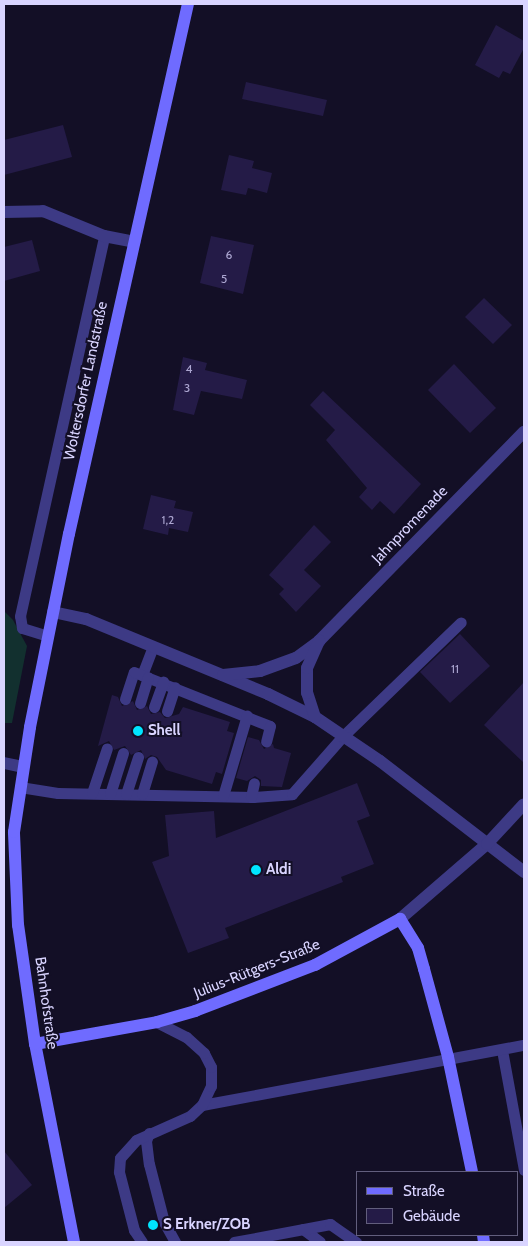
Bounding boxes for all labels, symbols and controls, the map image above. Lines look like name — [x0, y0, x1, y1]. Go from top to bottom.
house number: 6 — [226, 248, 232, 262]
house number: 5 — [221, 272, 227, 286]
street label: Woltersdorfer Landstraße — [60, 300, 112, 462]
house number: 4 — [186, 362, 192, 376]
house number: 3 — [184, 381, 190, 395]
street label: Jahnpromenade — [368, 482, 452, 568]
house number: 1,2 — [162, 513, 174, 527]
house number: 11 — [451, 662, 459, 676]
place label: Shell — [148, 722, 180, 740]
marker: Shell — [132, 725, 144, 737]
place label: Aldi — [266, 861, 291, 879]
marker: Aldi — [250, 864, 262, 876]
street label: Julius-Rütgers-Straße — [191, 935, 323, 1003]
street label: Bahnhofstraße — [31, 956, 61, 1050]
legend — [356, 1171, 518, 1236]
text: Straße — [403, 1182, 445, 1200]
text: Gebäude — [403, 1207, 460, 1225]
place label: S Erkner/ZOB — [163, 1216, 250, 1234]
marker: S Erkner/ZOB — [147, 1219, 159, 1231]

